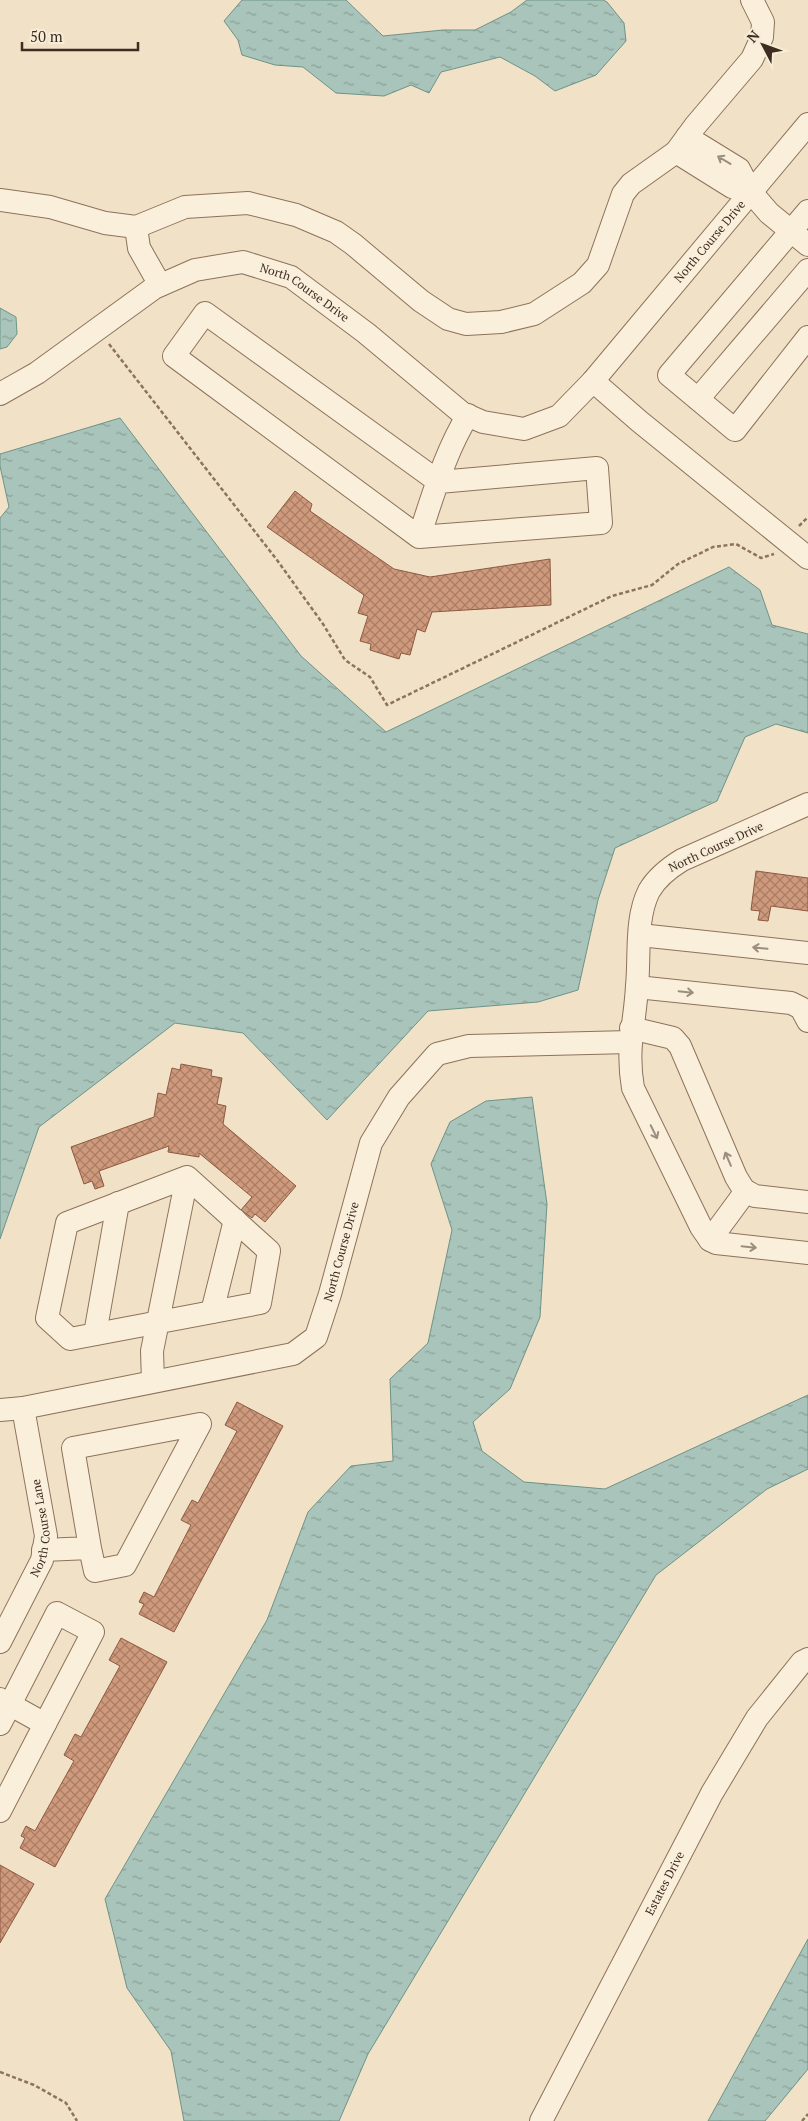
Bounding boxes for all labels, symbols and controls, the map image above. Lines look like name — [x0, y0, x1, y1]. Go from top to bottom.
scale bar — [22, 20, 139, 52]
north arrow — [738, 20, 788, 70]
text: 50 m — [30, 26, 63, 46]
text: N — [742, 26, 764, 46]
one-way arrow — [718, 154, 732, 164]
street label: North Course Drive — [671, 197, 748, 285]
street label: North Course Drive — [258, 260, 352, 325]
street label: North Course Drive — [666, 818, 766, 875]
one-way arrow — [752, 943, 768, 953]
one-way arrow — [678, 987, 694, 997]
one-way arrow — [650, 1124, 660, 1139]
one-way arrow — [723, 1152, 733, 1167]
street label: North Course Drive — [320, 1200, 362, 1303]
one-way arrow — [741, 1242, 757, 1252]
street label: North Course Lane — [27, 1478, 53, 1579]
street label: Estates Drive — [642, 1849, 687, 1918]

